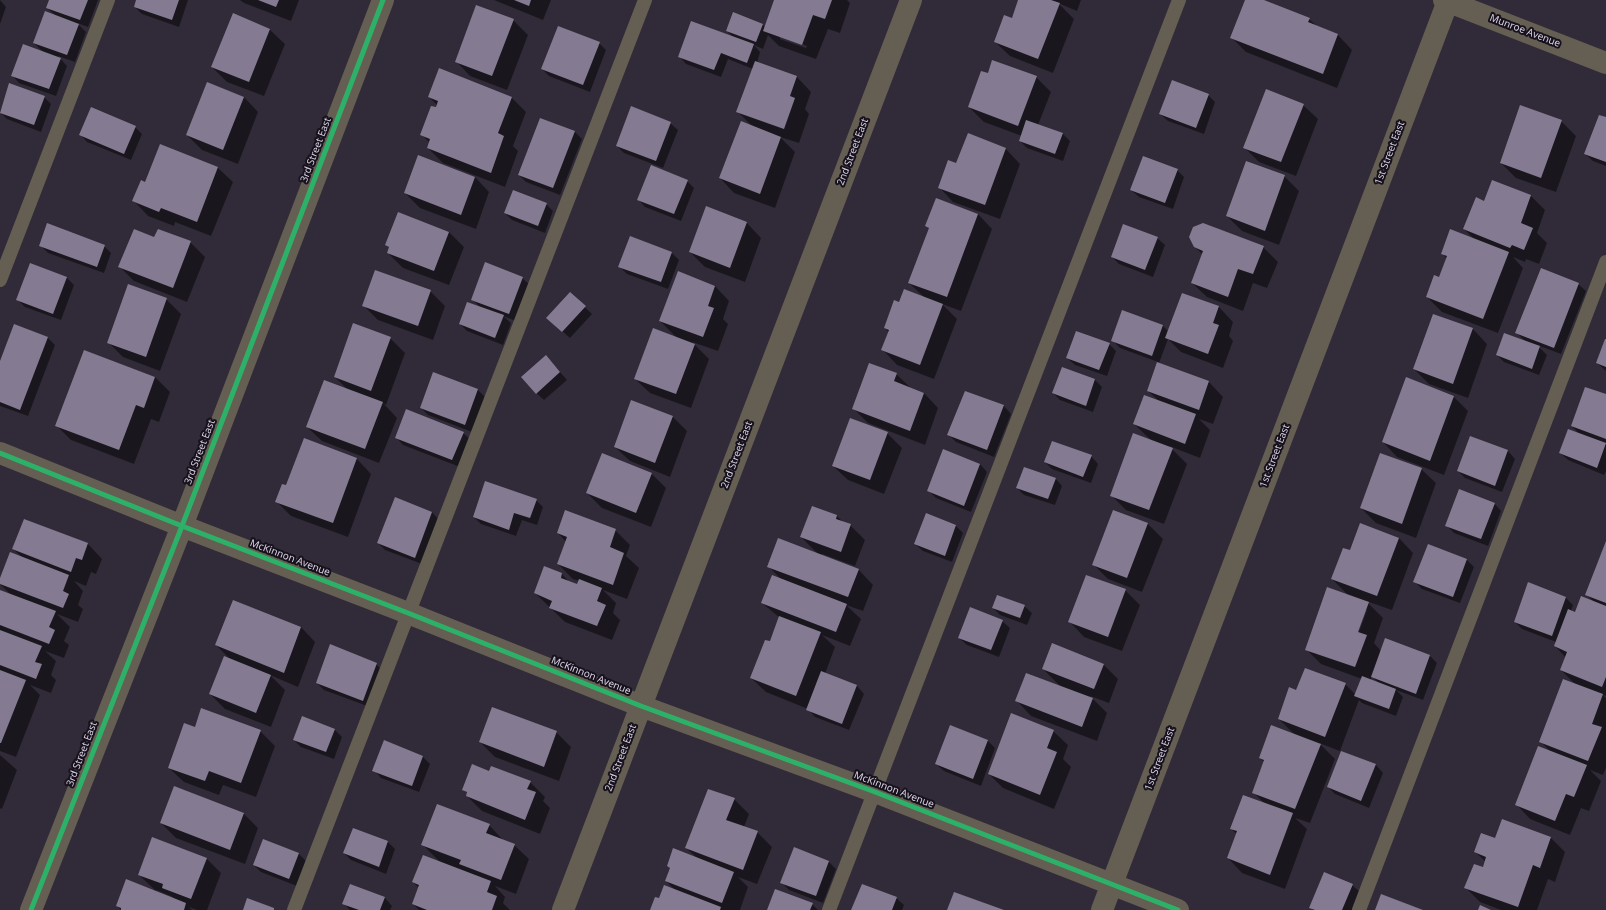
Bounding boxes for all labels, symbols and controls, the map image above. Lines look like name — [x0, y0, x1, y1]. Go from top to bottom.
street label: Munroe Avenue — [1488, 12, 1562, 50]
street label: 3rd Street East — [298, 116, 334, 184]
street label: 2nd Street East — [835, 117, 871, 187]
street label: 1st Street East — [1372, 120, 1408, 186]
street label: 3rd Street East — [182, 418, 218, 486]
street label: 2nd Street East — [719, 420, 755, 490]
street label: 1st Street East — [1257, 423, 1293, 489]
street label: McKinnon Avenue — [248, 537, 332, 579]
street label: McKinnon Avenue — [549, 655, 633, 697]
street label: 3rd Street East — [64, 720, 100, 788]
street label: 2nd Street East — [603, 723, 639, 793]
street label: 1st Street East — [1142, 726, 1178, 792]
street label: McKinnon Avenue — [852, 769, 936, 811]

